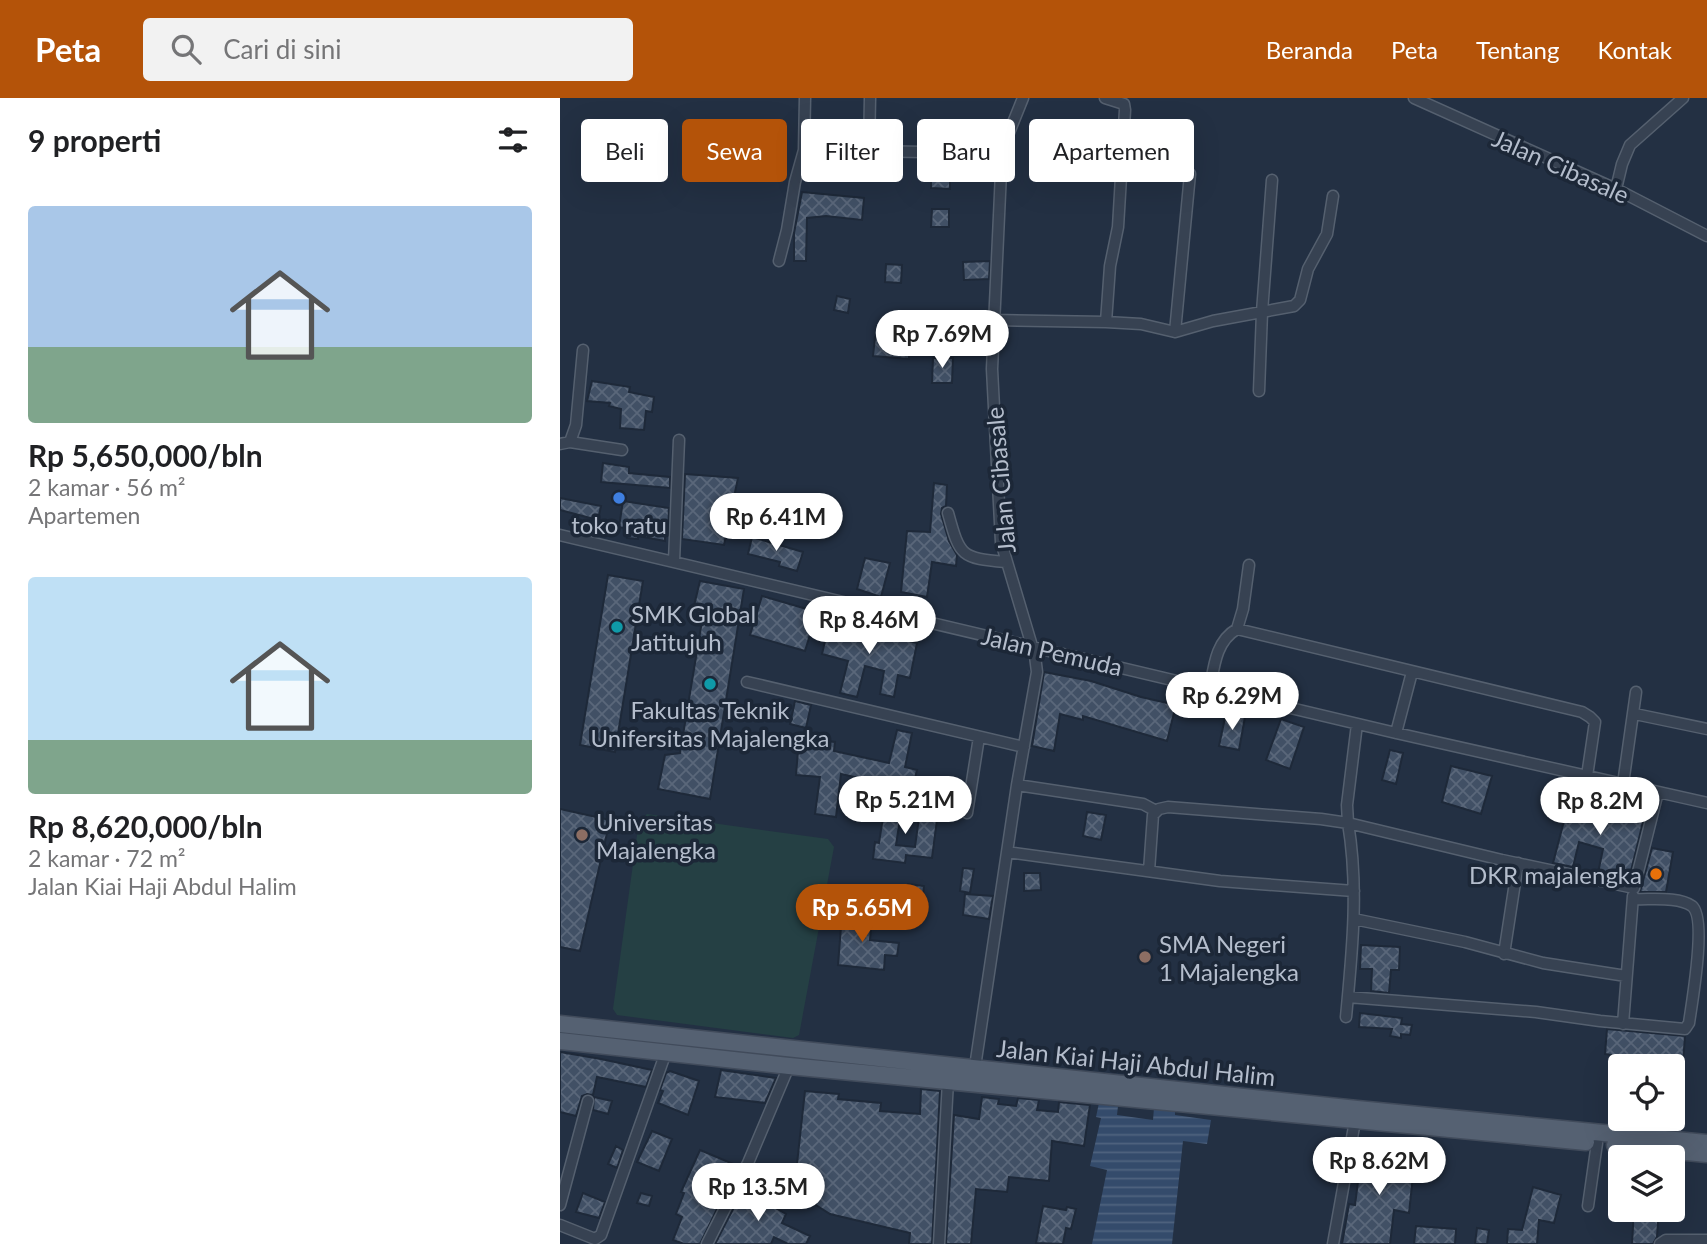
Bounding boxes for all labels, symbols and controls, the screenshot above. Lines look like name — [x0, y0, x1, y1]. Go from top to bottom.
search box — [143, 18, 633, 81]
text: Peta — [35, 29, 101, 69]
icon: search — [167, 30, 205, 68]
text: Cari di sini — [223, 33, 342, 65]
text: Beranda — [1266, 35, 1353, 64]
text: Peta — [1391, 35, 1438, 64]
text: Tentang — [1476, 35, 1559, 64]
text: Kontak — [1597, 35, 1672, 64]
chip: Beli — [581, 119, 668, 182]
chip: Sewa — [682, 119, 787, 182]
chip: Filter — [801, 119, 903, 182]
chip: Baru — [917, 119, 1015, 182]
chip: Apartemen — [1029, 119, 1194, 182]
icon: filters — [494, 121, 532, 159]
text: 9 properti — [28, 122, 161, 158]
street label: Jalan Cibasale — [1488, 123, 1634, 209]
icon: home — [217, 252, 343, 378]
pin: Rp 7.69M — [870, 310, 1014, 370]
text: Rp 7.69M — [892, 319, 992, 347]
street label: Jalan Cibasale — [979, 406, 1021, 554]
text: Rp 5,650,000/bln — [28, 437, 263, 473]
text: 2 kamar · 56 m² — [28, 473, 186, 501]
marker: toko ratu — [611, 490, 627, 506]
pin: Rp 6.41M — [704, 494, 848, 553]
text: Apartemen — [28, 501, 140, 529]
text: Rp 6.41M — [726, 502, 826, 530]
place label: toko ratu — [571, 510, 667, 539]
pin: Rp 8.46M — [797, 596, 941, 656]
place label: SMK Global Jatitujuh — [631, 599, 756, 656]
text: Rp 8.46M — [819, 605, 919, 633]
marker: SMK Global Jatitujuh — [609, 619, 625, 635]
street label: Jalan Pemuda — [979, 621, 1125, 681]
icon: home — [217, 623, 343, 749]
pin: Rp 6.29M — [1160, 672, 1304, 732]
marker: Fakultas Teknik Unifersitas Majalengka — [702, 676, 718, 692]
text: Rp 6.29M — [1182, 681, 1282, 709]
place label: Fakultas Teknik Unifersitas Majalengka — [591, 695, 829, 752]
pin: Rp 5.21M — [833, 776, 977, 836]
pin: Rp 8.2M — [1535, 778, 1665, 837]
text: Rp 5.21M — [855, 785, 955, 813]
text: Rp 8.2M — [1556, 786, 1644, 814]
place label: Universitas Majalengka — [596, 807, 716, 864]
text: Rp 8,620,000/bln — [28, 808, 263, 844]
marker: Universitas Majalengka — [574, 827, 590, 843]
text: 2 kamar · 72 m² — [28, 844, 186, 872]
place label: DKR majalengka — [1469, 860, 1642, 889]
marker: DKR majalengka — [1648, 866, 1664, 882]
text: Jalan Kiai Haji Abdul Halim — [28, 872, 297, 900]
pin: Rp 5.65M — [790, 884, 934, 944]
text: Rp 5.65M — [812, 893, 912, 921]
place label: SMA Negeri 1 Majalengka — [1159, 929, 1299, 986]
marker: SMA Negeri 1 Majalengka — [1137, 949, 1153, 965]
street label: Jalan Kiai Haji Abdul Halim — [995, 1033, 1277, 1091]
map controls — [1608, 1054, 1685, 1222]
button: locate — [1608, 1054, 1685, 1131]
pin: Rp 8.62M — [1307, 1138, 1451, 1197]
button: layers — [1608, 1145, 1685, 1222]
text: Rp 8.62M — [1329, 1146, 1429, 1174]
pin: Rp 13.5M — [686, 1164, 830, 1223]
text: Rp 13.5M — [708, 1172, 808, 1200]

